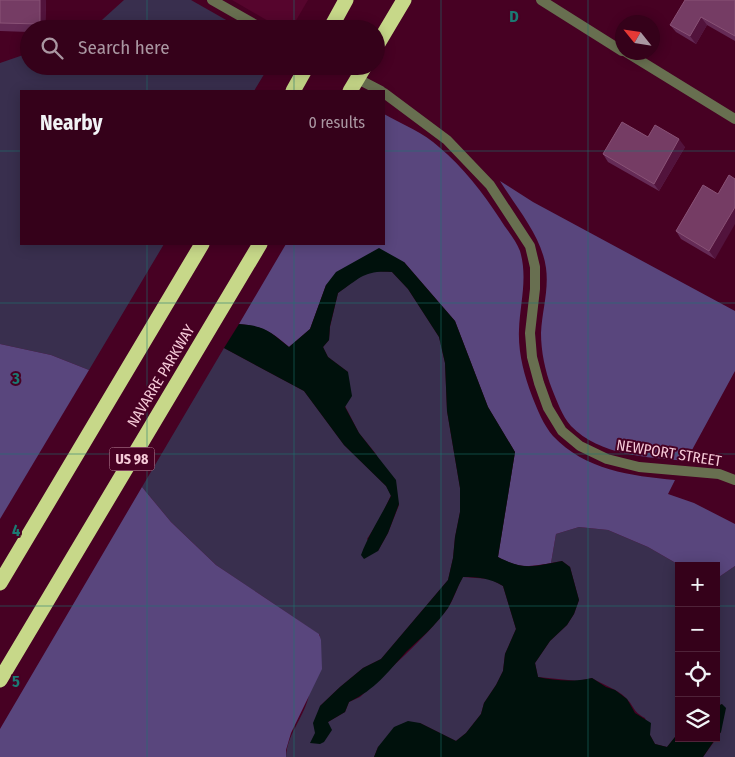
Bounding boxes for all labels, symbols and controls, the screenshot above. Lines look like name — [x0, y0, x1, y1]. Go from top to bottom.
text: D — [509, 7, 519, 26]
north arrow — [615, 15, 660, 60]
search box — [20, 20, 385, 75]
icon: search — [38, 34, 66, 62]
text: Search here — [78, 36, 170, 59]
text: Nearby — [40, 110, 102, 136]
text: 0 results — [308, 113, 365, 132]
street label: NAVARRE PARKWAY — [123, 321, 199, 430]
text: 3 — [11, 369, 20, 388]
street label: NEWPORT STREET — [615, 436, 723, 470]
road number: US 98 — [110, 448, 154, 470]
text: 4 — [12, 521, 20, 540]
map controls — [675, 562, 720, 742]
button: + — [675, 562, 720, 607]
button: − — [675, 607, 720, 652]
button: locate — [675, 652, 720, 697]
text: 5 — [12, 672, 20, 691]
button: layers — [675, 697, 720, 742]

